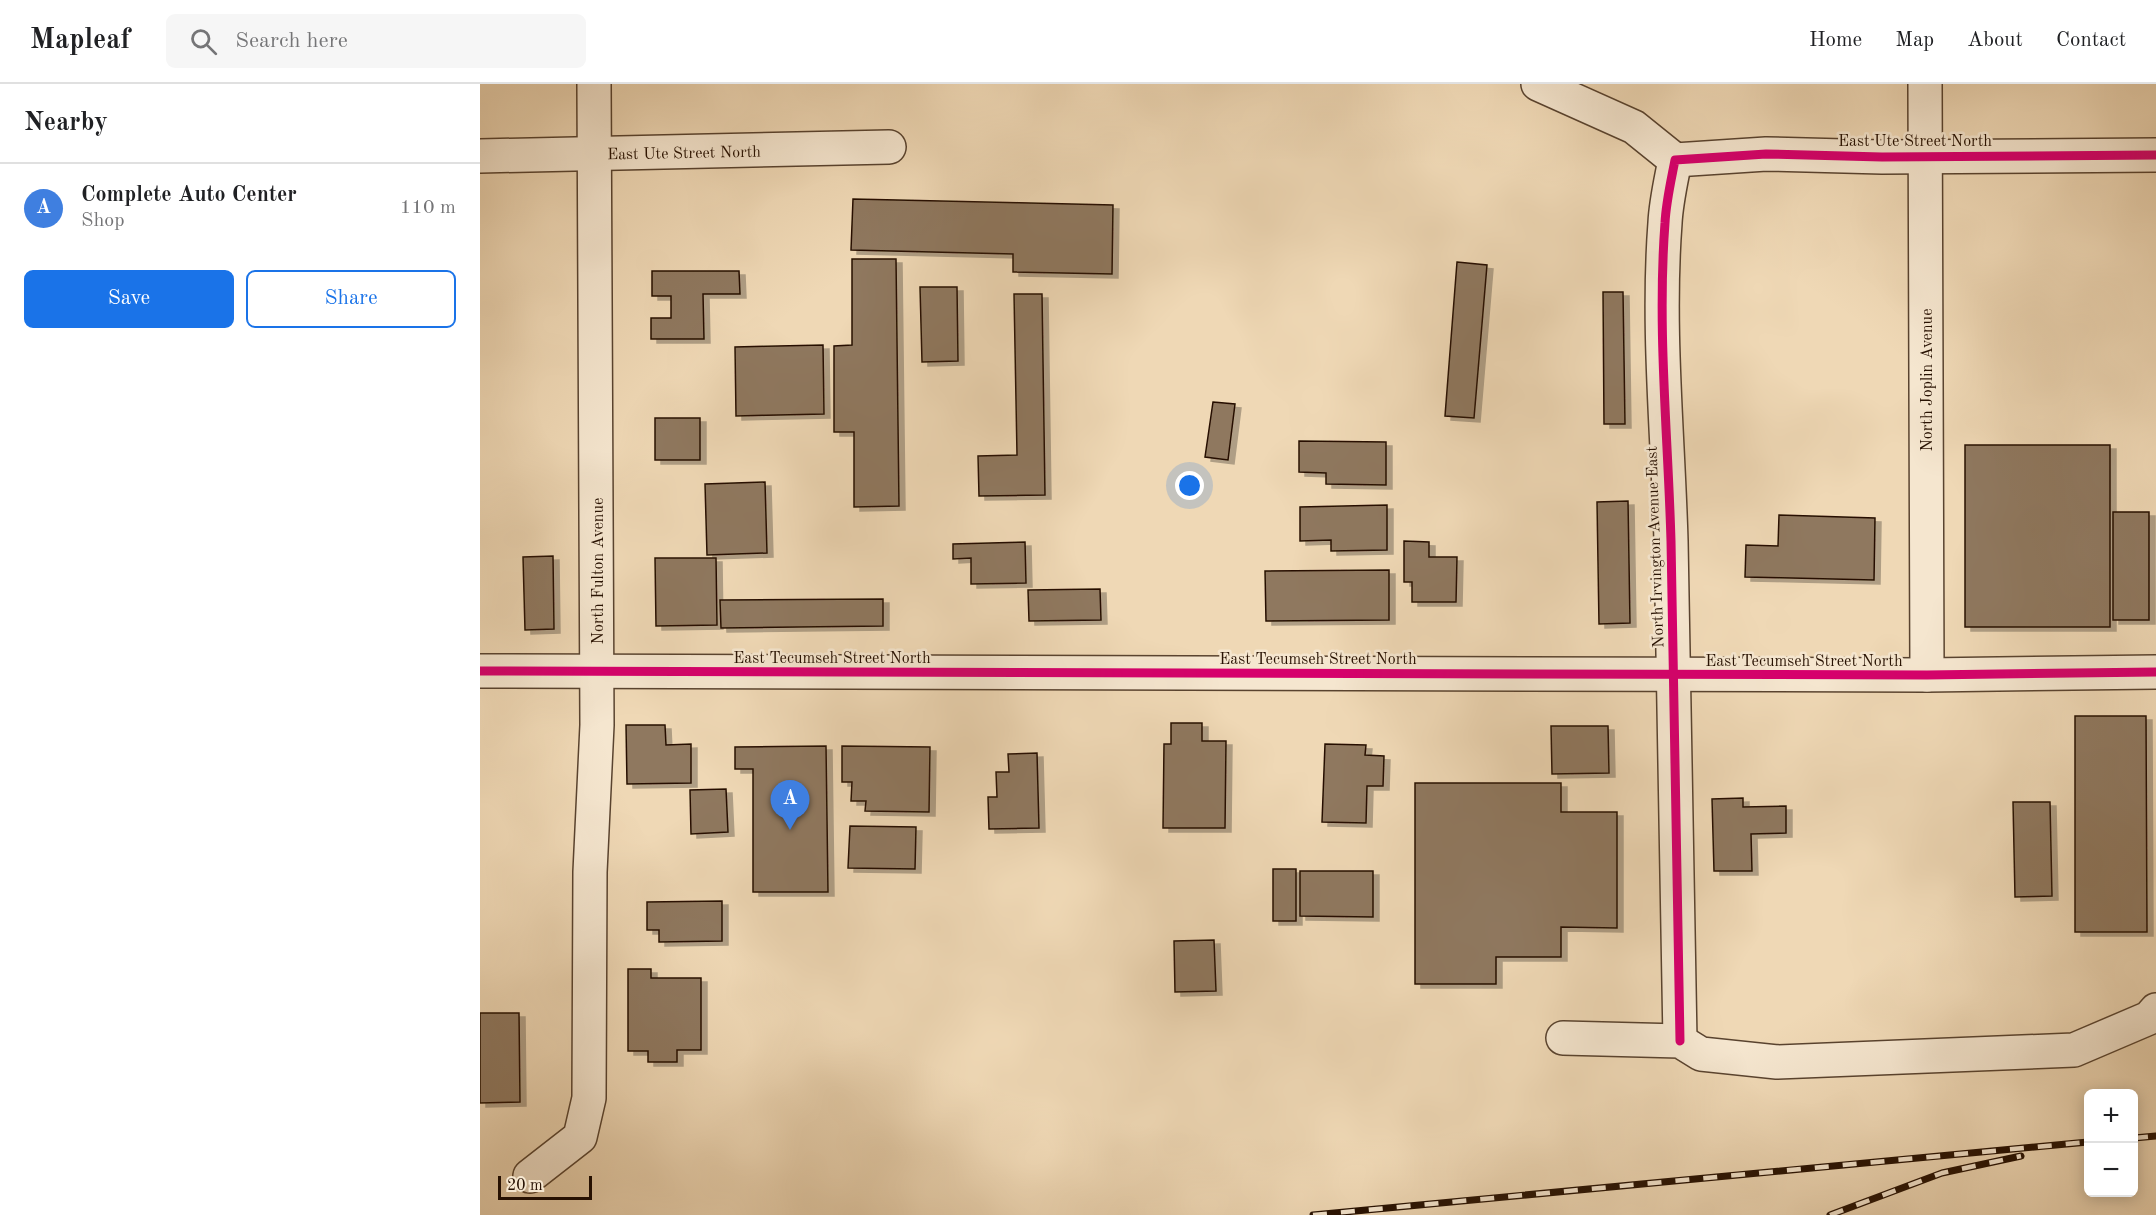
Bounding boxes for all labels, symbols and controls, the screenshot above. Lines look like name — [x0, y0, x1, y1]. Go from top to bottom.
search box — [166, 14, 586, 68]
icon: search — [187, 25, 220, 58]
text: Mapleaf — [30, 27, 130, 55]
text: Search here — [235, 30, 348, 52]
text: Home — [1809, 30, 1862, 51]
text: Map — [1895, 30, 1934, 51]
text: About — [1967, 30, 2023, 51]
text: Contact — [2056, 30, 2126, 51]
text: Nearby — [24, 110, 108, 136]
street label: East Ute Street North — [1838, 134, 1992, 150]
street label: East Ute Street North — [607, 145, 761, 163]
text: Complete Auto Center — [81, 184, 297, 206]
text: A — [36, 198, 51, 218]
text: 110 m — [400, 198, 456, 218]
text: Shop — [81, 211, 125, 231]
button: Save — [24, 270, 234, 328]
button: Share — [246, 270, 456, 328]
street label: North Joplin Avenue — [1920, 308, 1936, 452]
street label: North Irvington Avenue East — [1644, 445, 1668, 648]
your location — [1175, 471, 1204, 500]
street label: North Fulton Avenue — [591, 498, 607, 644]
street label: East Tecumseh Street North — [733, 651, 931, 667]
street label: East Tecumseh Street North — [1219, 652, 1417, 668]
street label: East Tecumseh Street North — [1705, 654, 1903, 670]
pin: A — [770, 780, 810, 830]
map controls — [2084, 1089, 2138, 1197]
button: + — [2084, 1089, 2138, 1143]
button: − — [2084, 1143, 2138, 1197]
scale bar — [498, 1173, 592, 1200]
text: 20 m — [507, 1178, 543, 1194]

